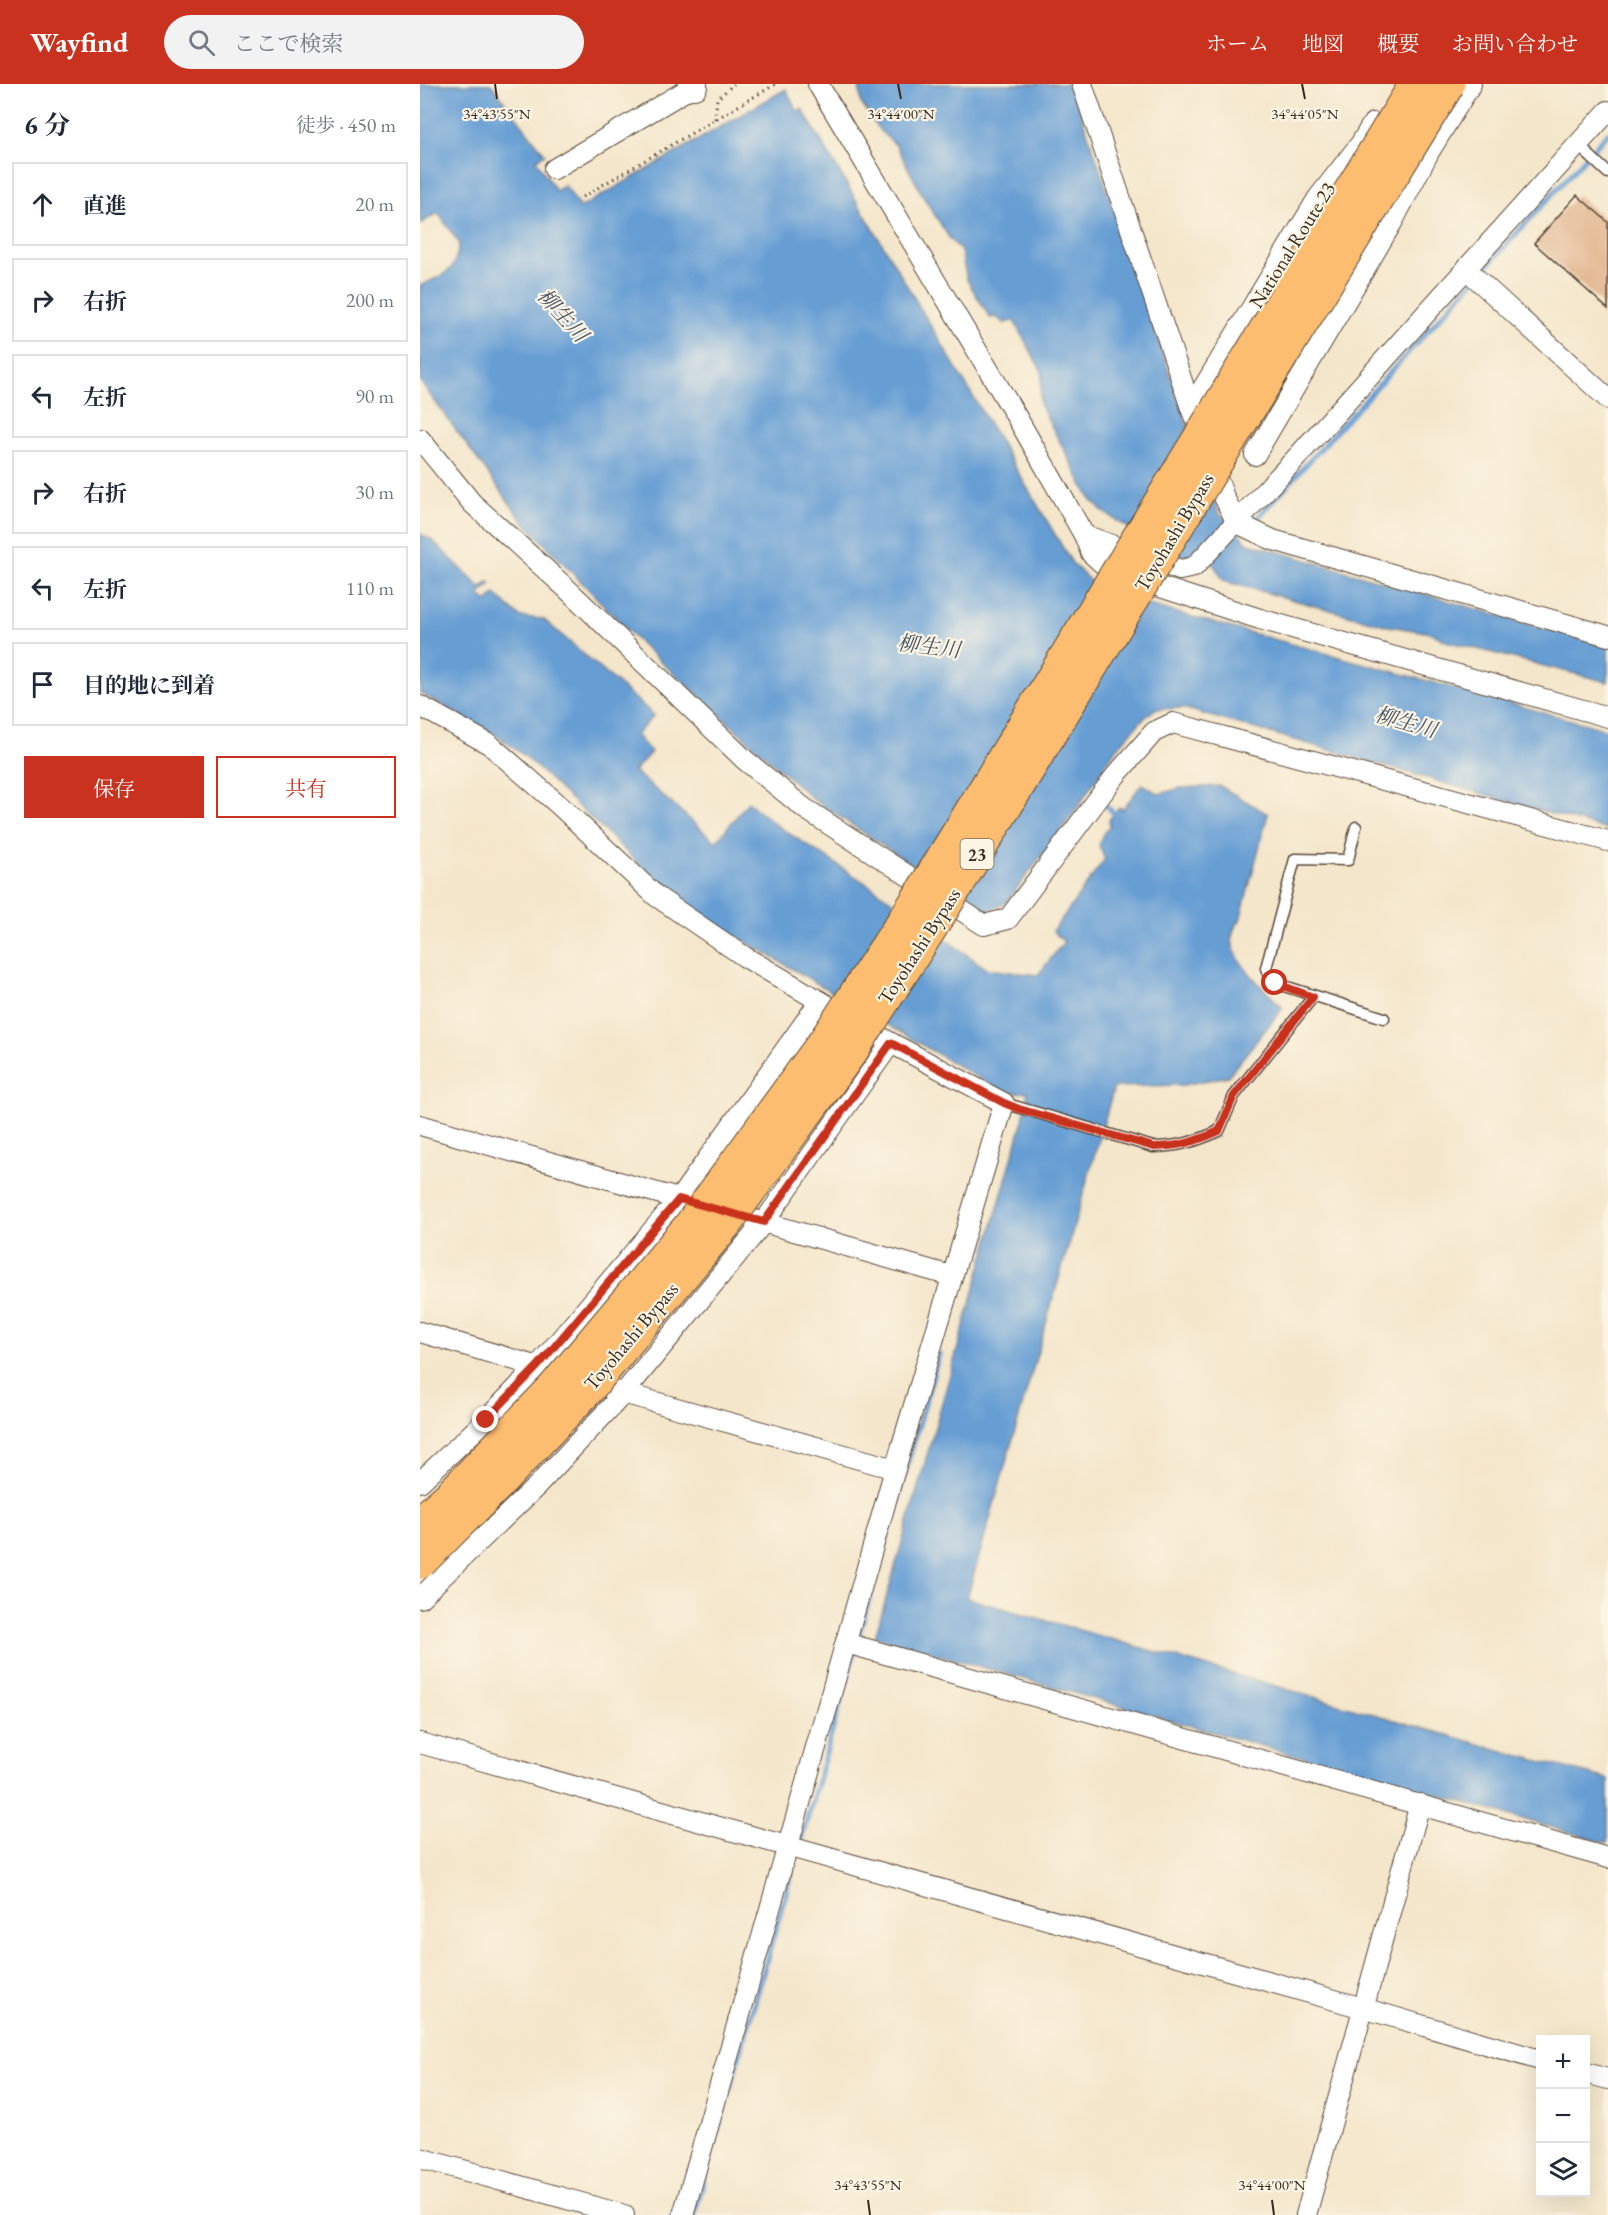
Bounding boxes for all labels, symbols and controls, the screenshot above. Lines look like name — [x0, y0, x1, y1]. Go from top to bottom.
search box — [164, 15, 584, 69]
text: Wayfind — [30, 24, 128, 60]
icon: search — [185, 26, 218, 59]
text: ここで検索 — [233, 29, 343, 58]
text: ホーム — [1206, 30, 1269, 57]
text: 地図 — [1302, 30, 1344, 57]
text: 概要 — [1377, 30, 1419, 57]
text: お問い合わせ — [1452, 30, 1578, 57]
text: 34°43'55"N — [463, 104, 531, 123]
text: 34°44'00"N — [867, 104, 935, 123]
text: 34°44'05"N — [1271, 104, 1339, 123]
text: 6 分 — [24, 108, 70, 142]
text: 徒歩 · 450 m — [296, 112, 396, 138]
street label: National Route 23 — [1243, 177, 1341, 313]
icon: ahead — [26, 188, 59, 221]
text: 直進 — [83, 191, 127, 220]
text: 20 m — [355, 191, 394, 217]
water label: 柳生川 — [532, 283, 595, 349]
icon: right — [26, 284, 59, 317]
text: 右折 — [83, 287, 127, 316]
text: 200 m — [346, 287, 394, 313]
icon: left — [26, 380, 59, 413]
text: 左折 — [83, 383, 127, 412]
text: 90 m — [355, 383, 394, 409]
street label: Toyohashi Bypass — [1128, 468, 1220, 596]
icon: right — [26, 476, 59, 509]
text: 右折 — [83, 479, 127, 508]
text: 30 m — [355, 479, 394, 505]
icon: left — [26, 572, 59, 605]
text: 左折 — [83, 575, 127, 604]
text: 110 m — [346, 575, 394, 601]
water label: 柳生川 — [896, 629, 964, 663]
icon: arrive — [26, 668, 59, 701]
text: 目的地に到着 — [83, 671, 215, 700]
water label: 柳生川 — [1372, 700, 1442, 744]
button: 保存 — [24, 756, 204, 818]
button: 共有 — [216, 756, 396, 818]
road number: 23 — [960, 839, 994, 869]
street label: Toyohashi Bypass — [872, 883, 966, 1009]
route start — [1261, 969, 1287, 995]
street label: Toyohashi Bypass — [578, 1276, 684, 1396]
route end — [472, 1406, 498, 1432]
map controls — [1536, 2035, 1590, 2197]
button: + — [1536, 2035, 1590, 2089]
button: − — [1536, 2089, 1590, 2143]
button: layers — [1536, 2143, 1590, 2197]
text: 34°43'55"N — [834, 2175, 902, 2194]
text: 34°44'00"N — [1238, 2175, 1306, 2194]

